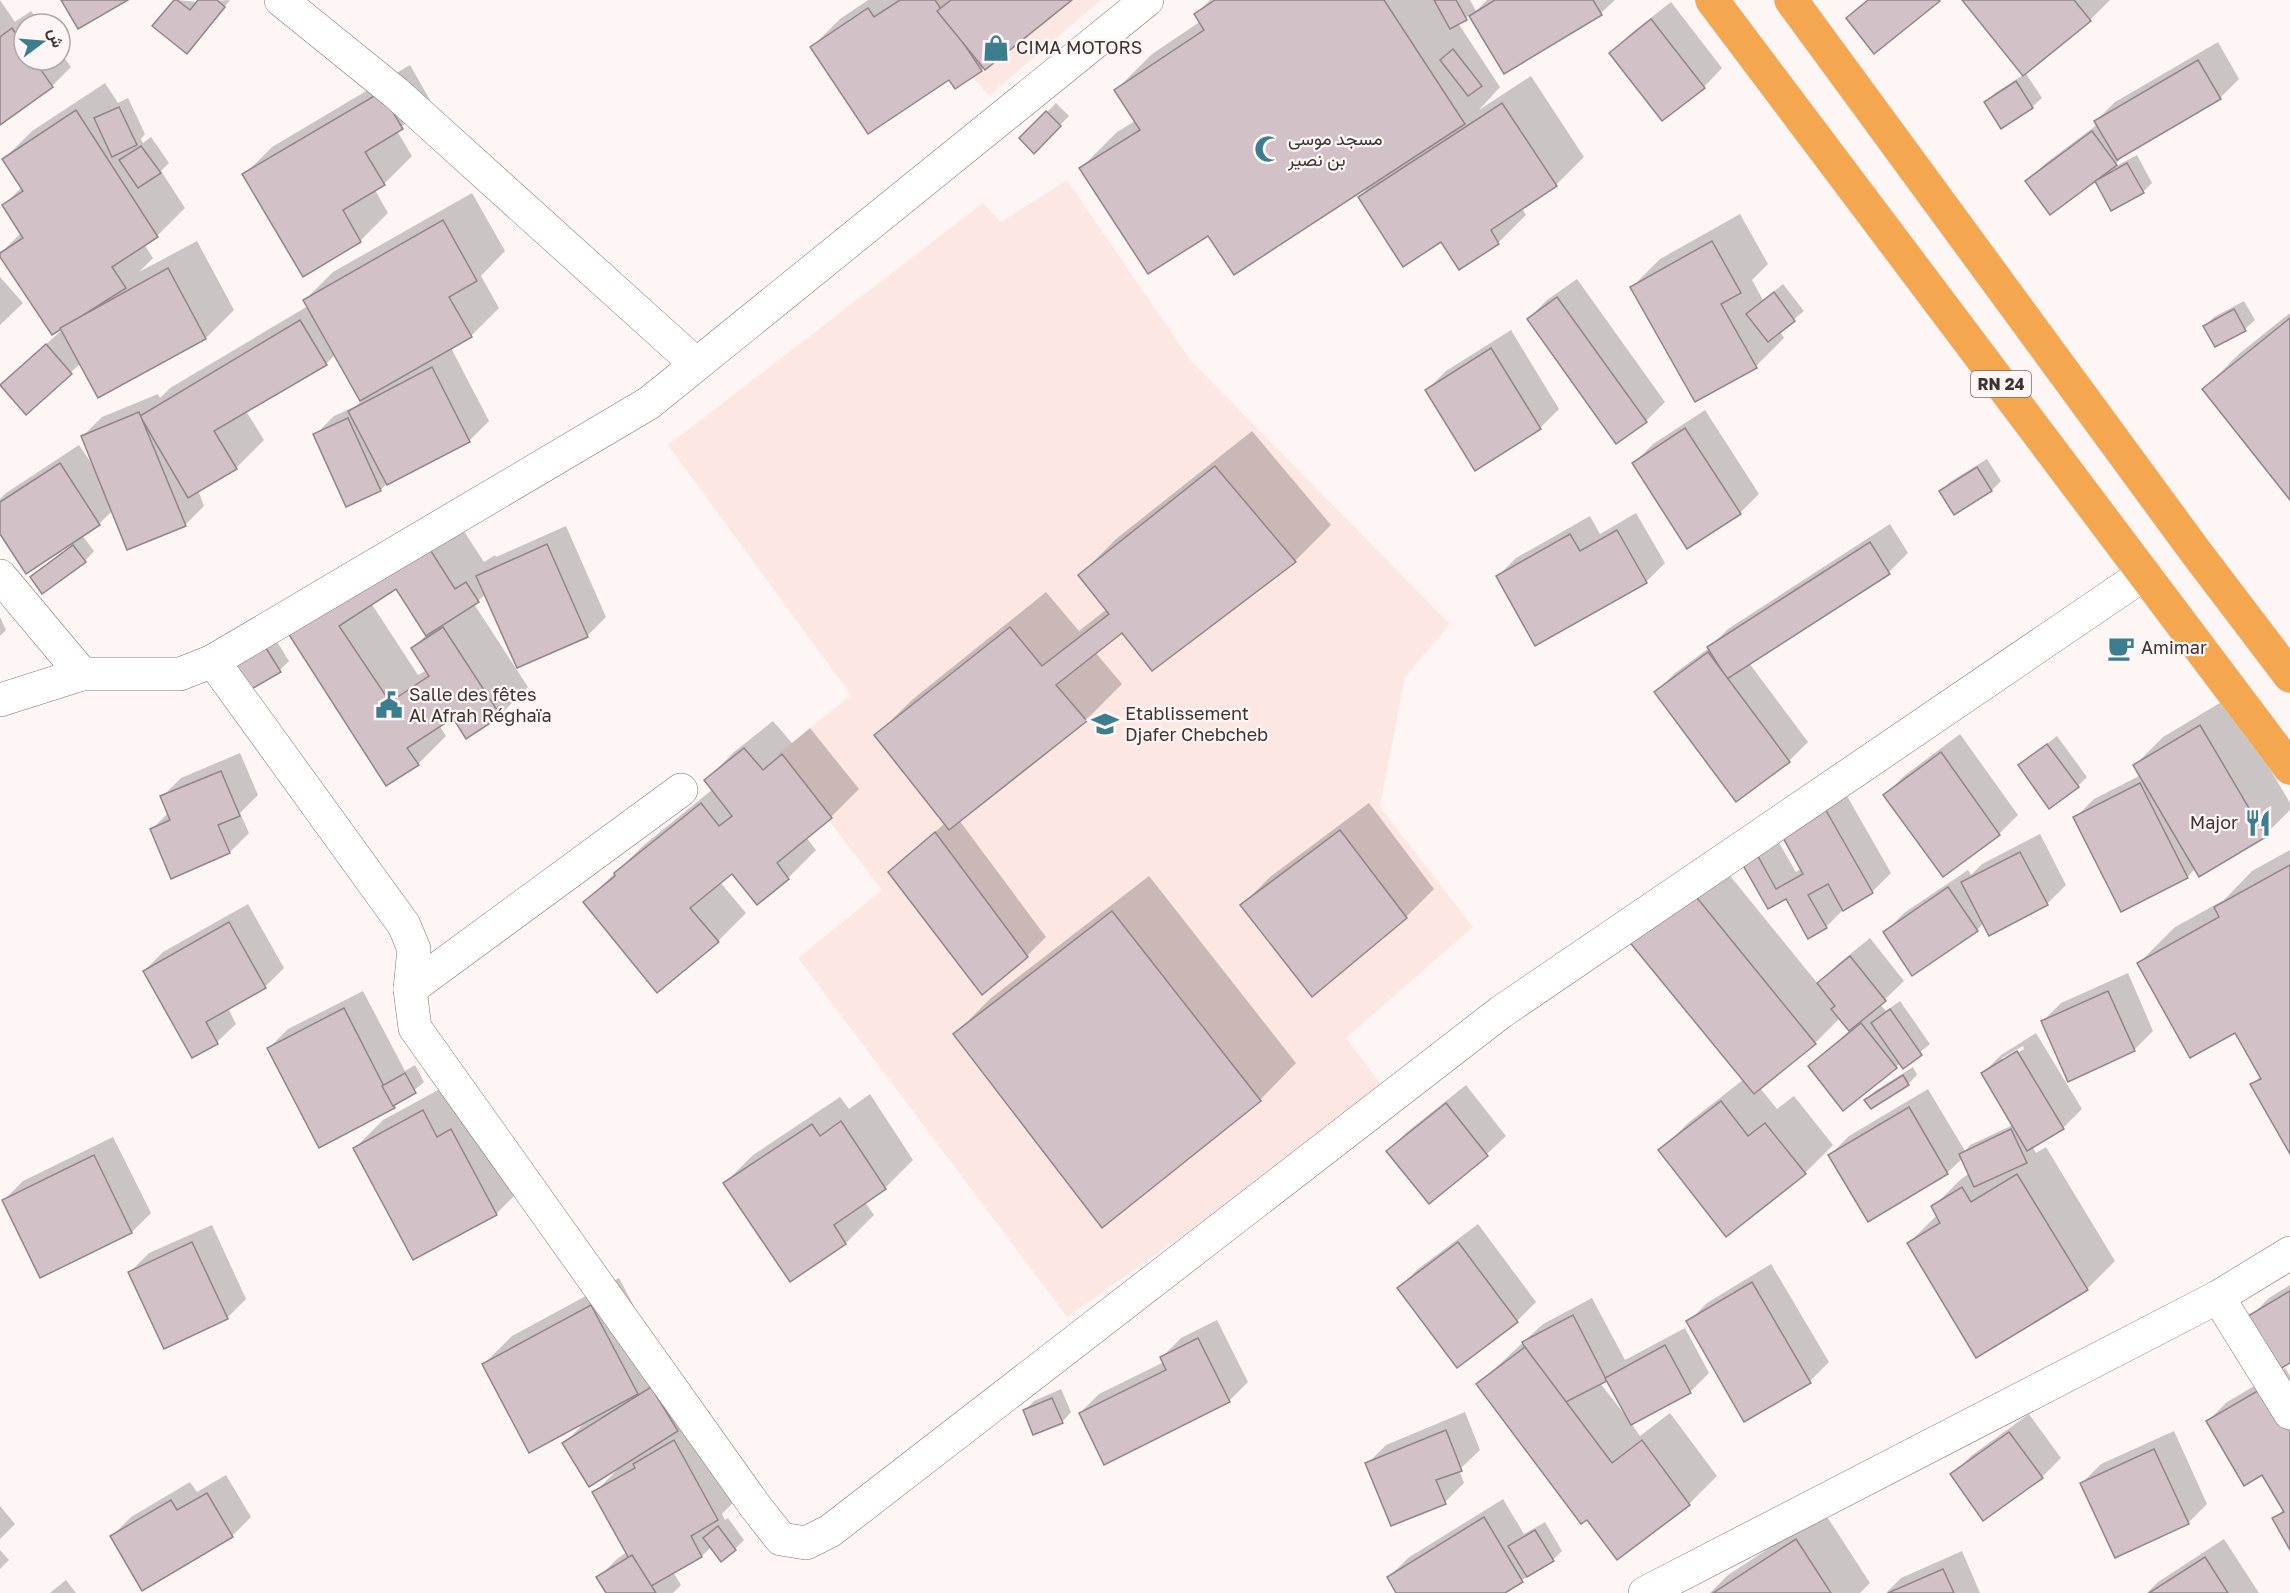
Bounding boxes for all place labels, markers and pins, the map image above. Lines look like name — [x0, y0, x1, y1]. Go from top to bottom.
shop icon: CIMA MOTORS — [981, 33, 1011, 63]
place label: CIMA MOTORS — [1016, 36, 1142, 58]
place label: مسجد موسى بن نصير — [1287, 127, 1383, 171]
mosque icon: مسجد موسى بن نصير — [1253, 134, 1283, 164]
cafe icon: Amimar — [2106, 633, 2136, 663]
place label: Amimar — [2141, 636, 2207, 658]
place label: Salle des fêtes Al Afrah Réghaïa — [409, 683, 552, 726]
public building icon: Salle des fêtes Al Afrah Réghaïa — [374, 690, 404, 720]
place label: Etablissement Djafer Chebcheb — [1125, 702, 1268, 745]
school or university icon: Etablissement Djafer Chebcheb — [1090, 709, 1120, 739]
restaurant icon: Major — [2243, 808, 2273, 838]
place label: Major — [2190, 811, 2238, 833]

